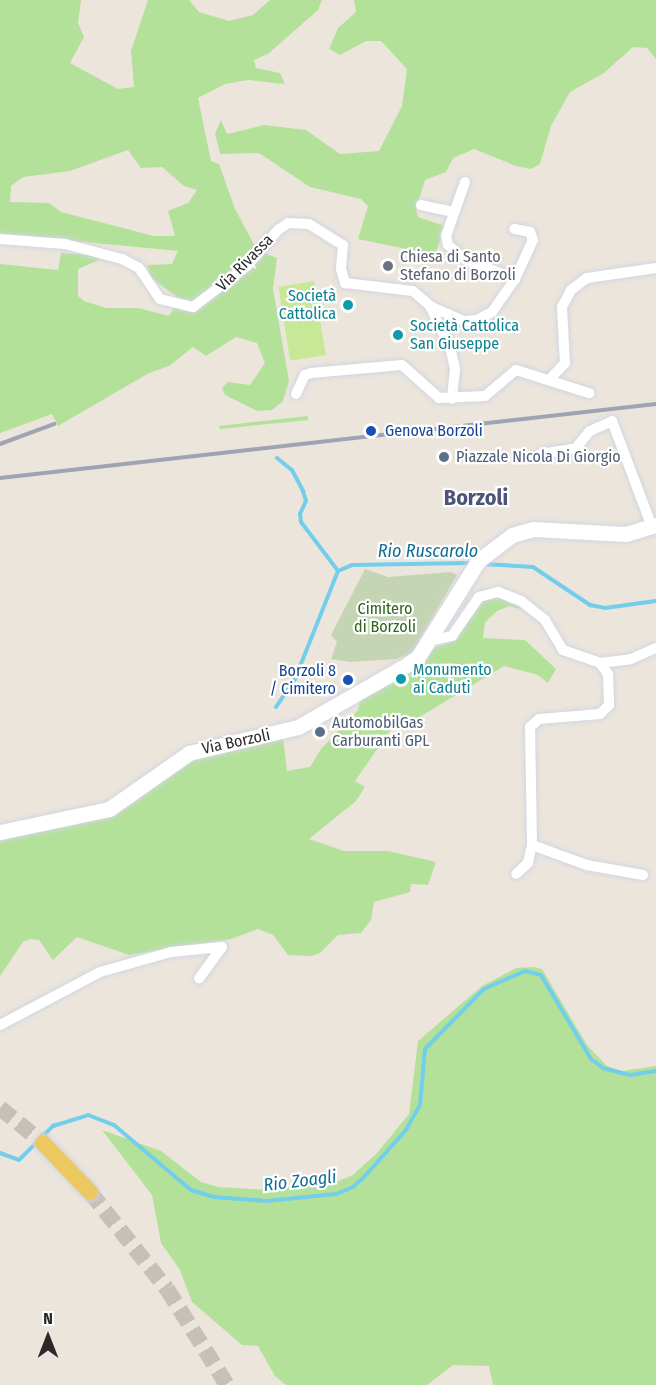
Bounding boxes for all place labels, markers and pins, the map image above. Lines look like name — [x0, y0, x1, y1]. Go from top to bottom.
place label: Chiesa di Santo Stefano di Borzoli — [400, 247, 516, 285]
marker: Chiesa di Santo Stefano di Borzoli — [381, 259, 395, 273]
place label: Società Cattolica — [279, 286, 336, 324]
marker: Società Cattolica — [341, 298, 355, 312]
place label: Società Cattolica San Giuseppe — [410, 316, 519, 354]
marker: Società Cattolica San Giuseppe — [391, 328, 405, 342]
place label: Genova Borzoli — [385, 421, 483, 441]
marker: Genova Borzoli — [362, 422, 380, 440]
place label: Piazzale Nicola Di Giorgio — [456, 447, 621, 467]
marker: Piazzale Nicola Di Giorgio — [437, 450, 451, 464]
place label: Monumento ai Caduti — [413, 660, 492, 698]
place label: Borzoli 8 / Cimitero — [270, 661, 336, 699]
marker: Monumento ai Caduti — [394, 672, 408, 686]
marker: Borzoli 8 / Cimitero — [341, 673, 355, 687]
place label: AutomobilGas Carburanti GPL — [332, 713, 429, 751]
marker: AutomobilGas Carburanti GPL — [313, 725, 327, 739]

